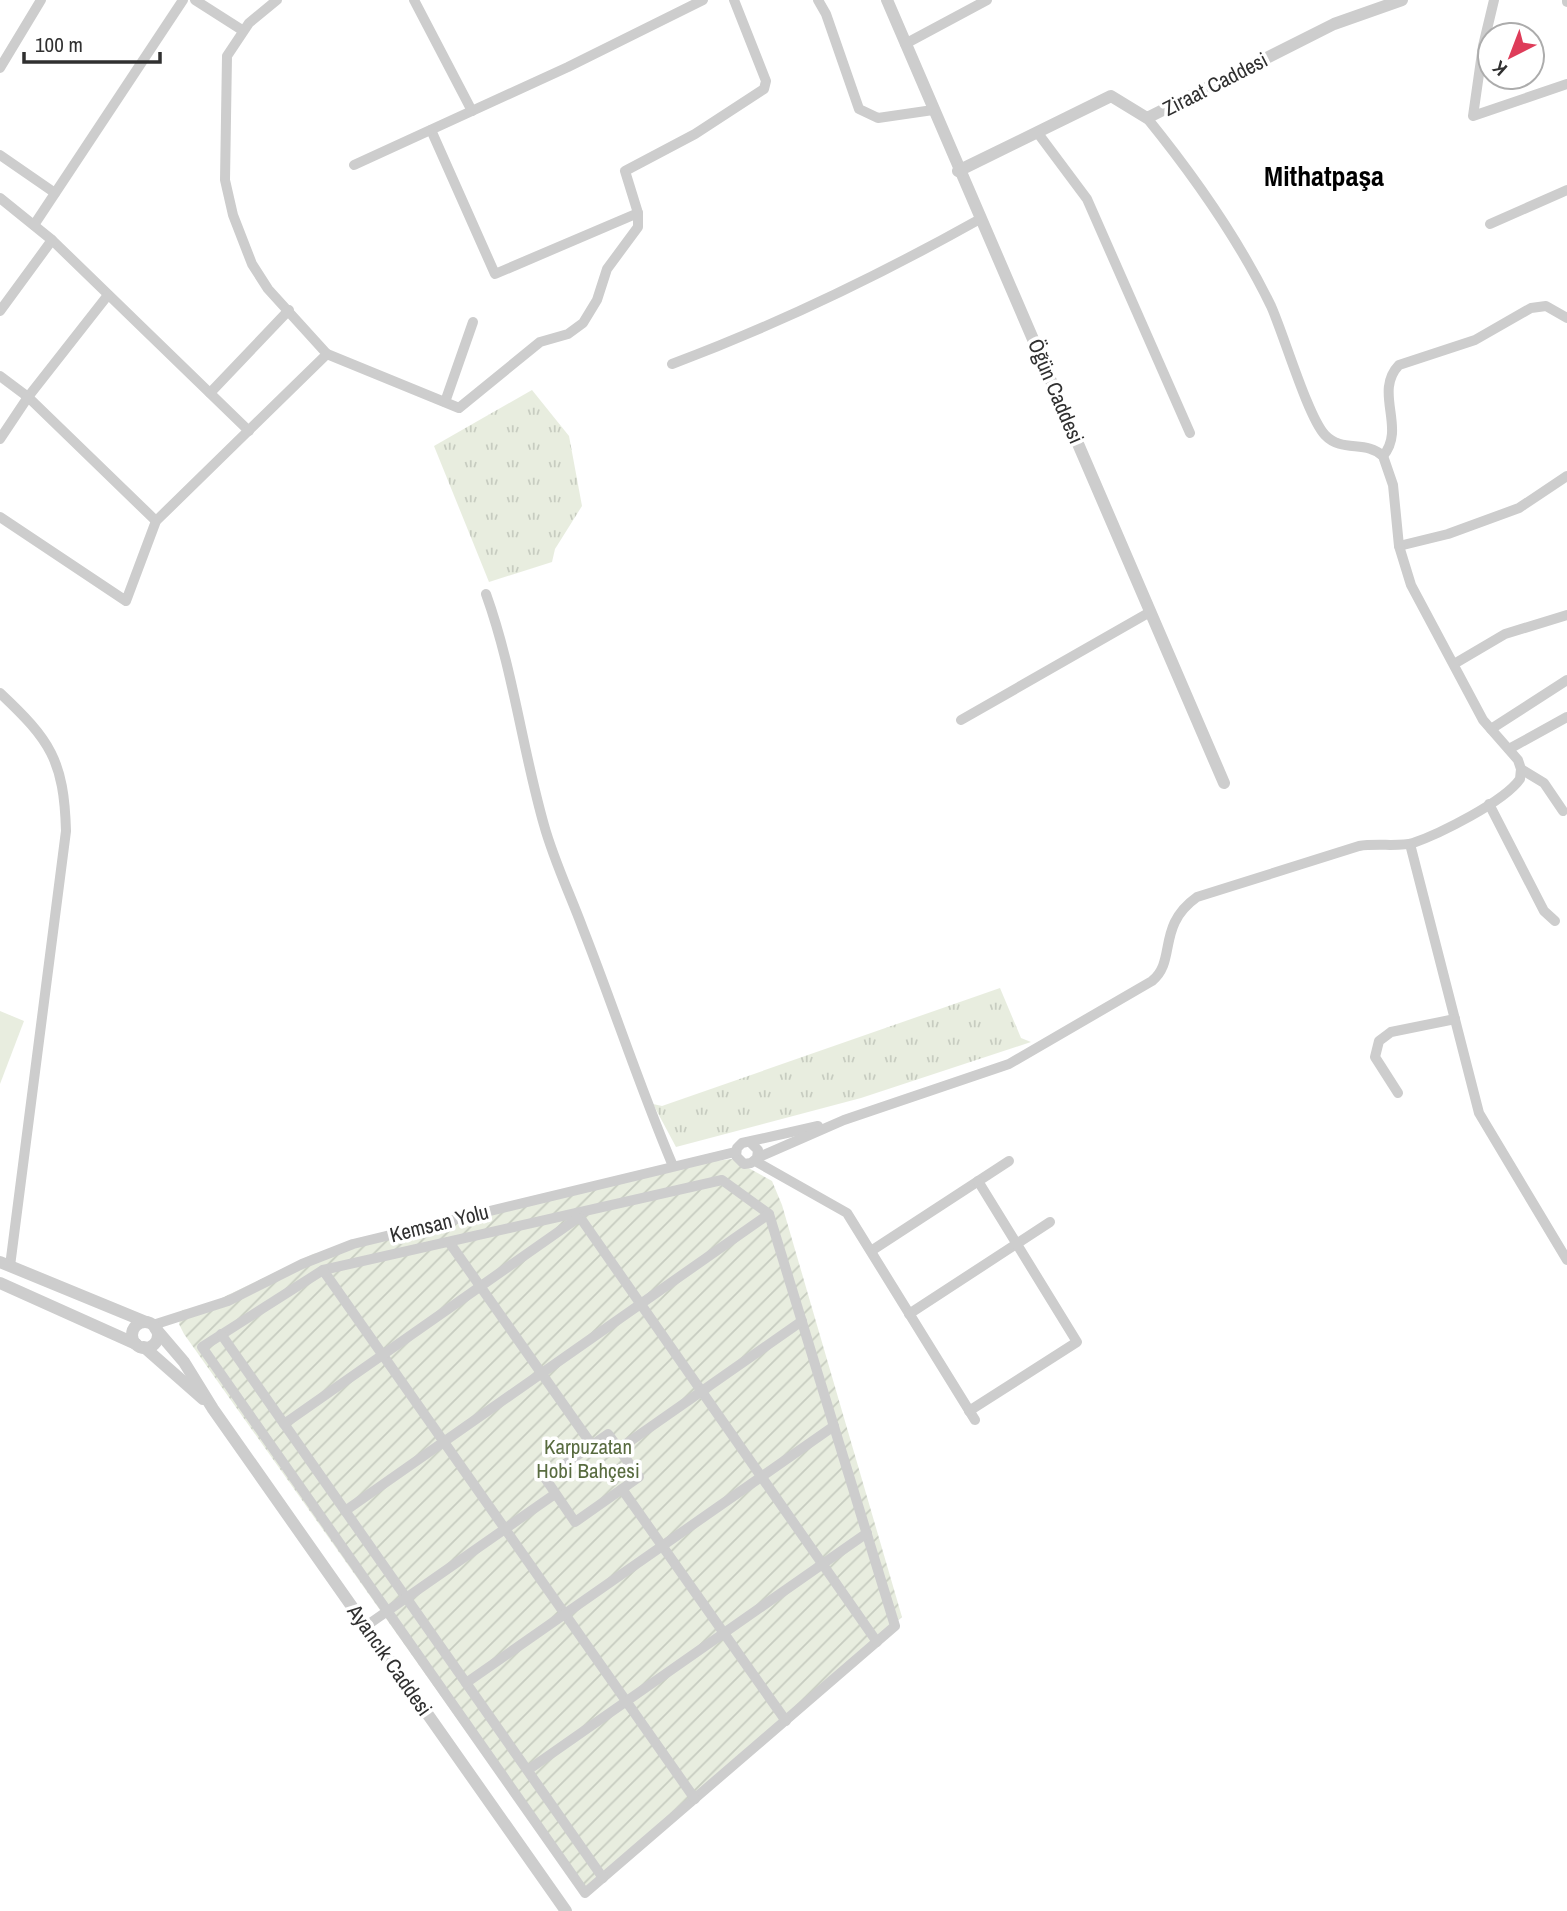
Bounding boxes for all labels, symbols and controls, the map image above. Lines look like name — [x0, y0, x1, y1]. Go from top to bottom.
scale bar — [24, 21, 161, 65]
north arrow — [1476, 21, 1546, 91]
text: 100 m — [35, 30, 83, 59]
street label: Ziraat Caddesi — [1158, 45, 1272, 123]
text: K — [1486, 55, 1513, 82]
district label: Mithatpaşa — [1264, 157, 1384, 195]
street label: Öğün Caddesi — [1021, 334, 1091, 448]
street label: Kemsan Yolu — [387, 1197, 491, 1249]
park label: Karpuzatan Hobi Bahçesi — [536, 1432, 640, 1485]
street label: Ayancık Caddesi — [340, 1598, 439, 1722]

